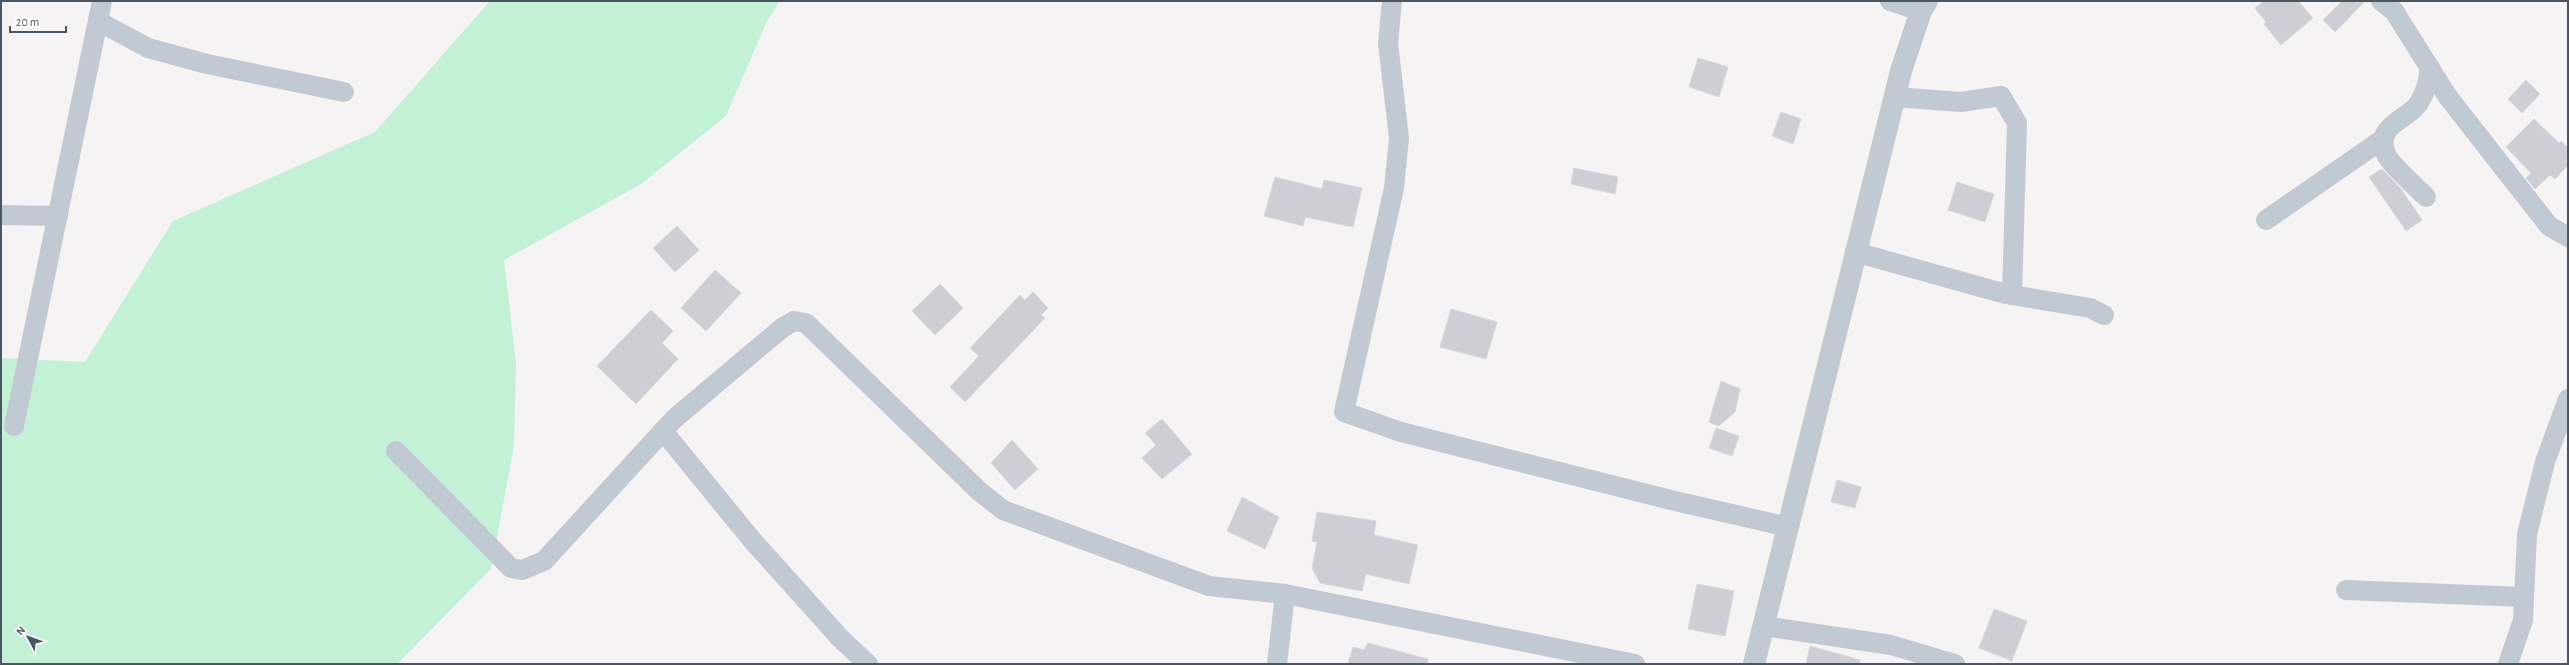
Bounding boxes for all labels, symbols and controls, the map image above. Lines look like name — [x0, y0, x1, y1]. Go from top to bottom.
scale bar — [10, 8, 66, 34]
text: 20 m — [16, 16, 39, 28]
north arrow — [8, 617, 48, 657]
text: N — [14, 624, 27, 637]

